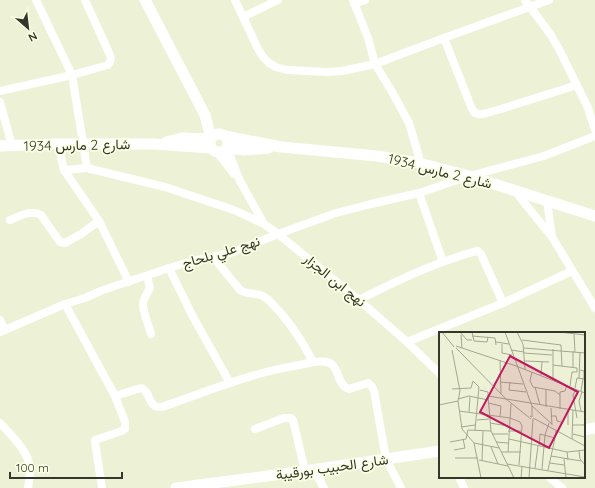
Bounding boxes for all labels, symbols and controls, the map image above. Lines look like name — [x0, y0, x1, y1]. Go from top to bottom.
north arrow — [8, 8, 48, 48]
text: N — [26, 29, 40, 45]
street label: شارع 2 مارس 1934 — [24, 135, 130, 157]
street label: شارع 2 مارس 1934 — [386, 149, 494, 195]
street label: نهج علي بلحاج — [180, 232, 263, 275]
street label: نهج ابن الجزار — [298, 249, 370, 312]
inset map — [439, 332, 585, 478]
street label: شارع الحبيب بورقيبة — [275, 450, 390, 486]
scale bar — [10, 454, 122, 480]
text: 100 m — [16, 460, 49, 475]

